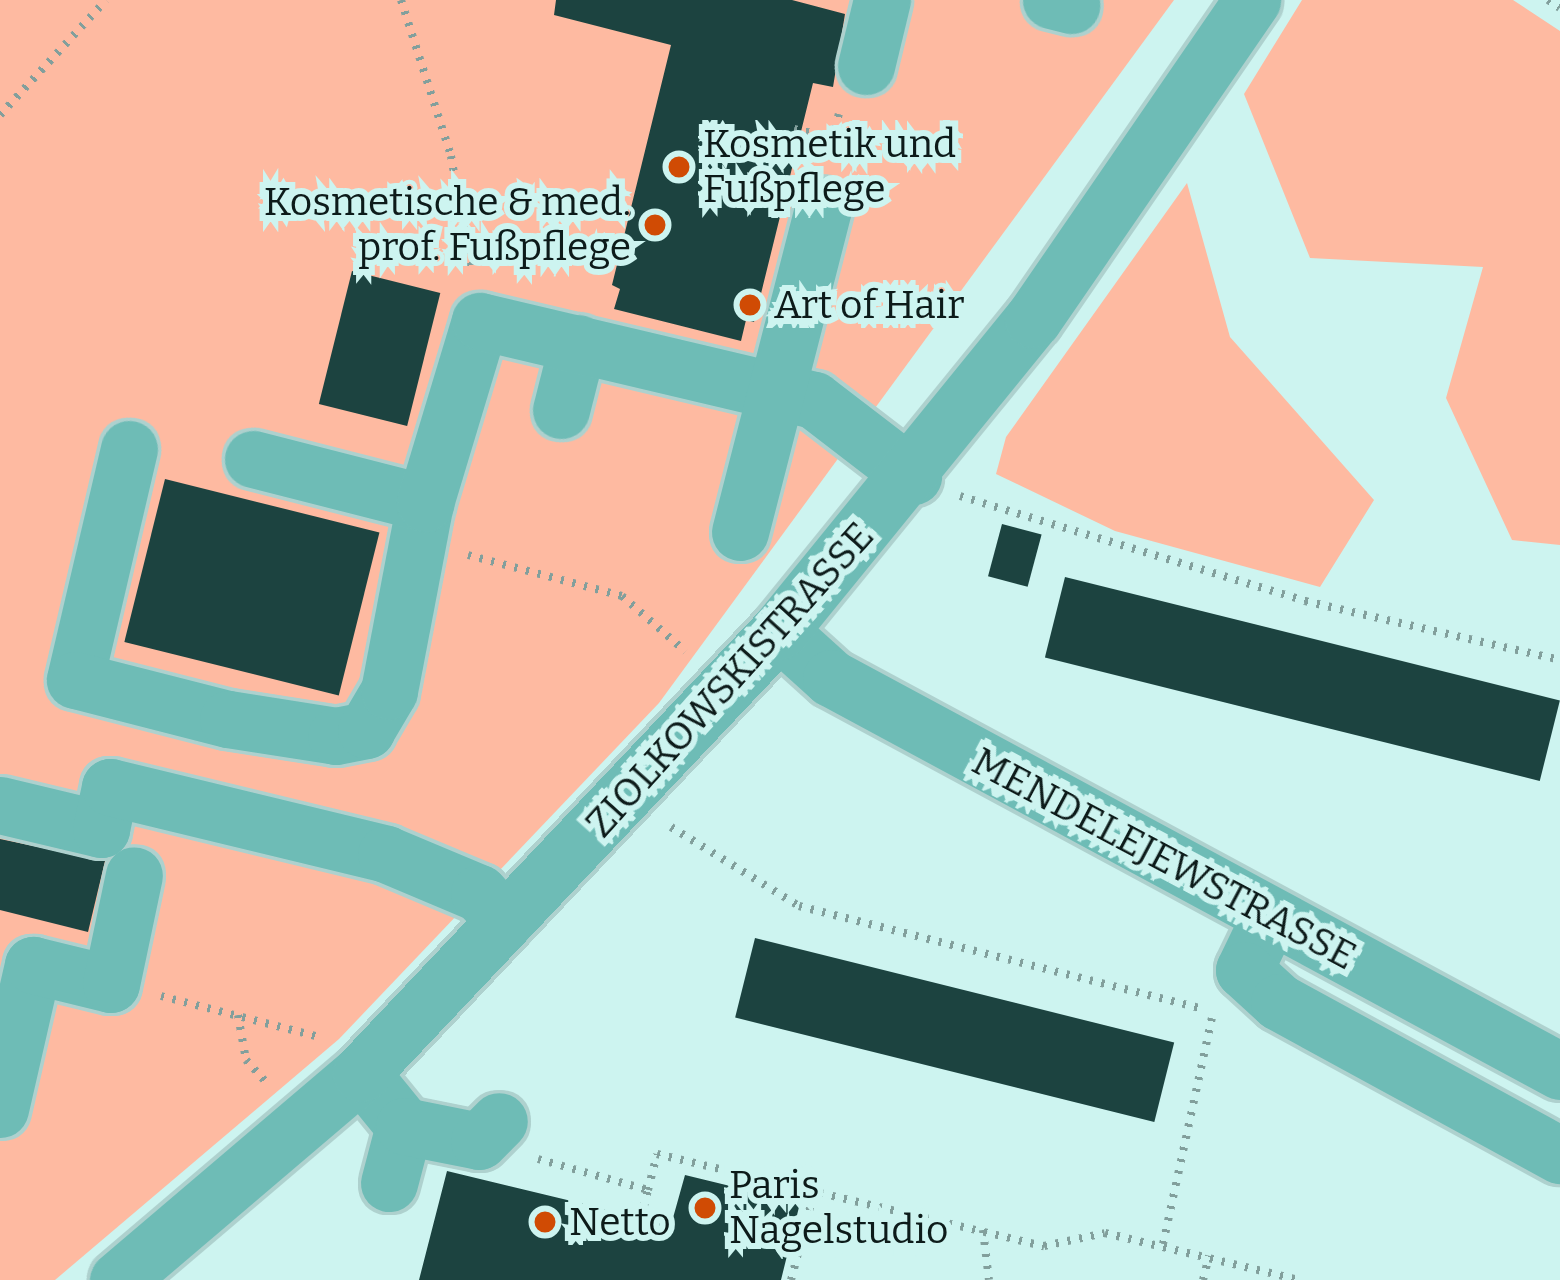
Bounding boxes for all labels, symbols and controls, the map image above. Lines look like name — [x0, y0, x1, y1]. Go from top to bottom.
place label: Kosmetik und Fußpflege — [703, 122, 956, 213]
marker: Kosmetik und Fußpflege — [666, 154, 692, 180]
place label: Kosmetische & med. prof. Fußpflege — [264, 180, 631, 271]
marker: Kosmetische & med. prof. Fußpflege — [642, 212, 668, 238]
place label: Art of Hair — [774, 282, 964, 328]
marker: Art of Hair — [737, 292, 763, 318]
street label: ZIOLKOWSKISTRASSE — [576, 513, 884, 847]
street label: MENDELEJEWSTRASSE — [964, 738, 1364, 980]
place label: Paris Nagelstudio — [729, 1163, 949, 1254]
marker: Paris Nagelstudio — [692, 1195, 718, 1221]
place label: Netto — [569, 1199, 671, 1245]
marker: Netto — [532, 1209, 558, 1235]

